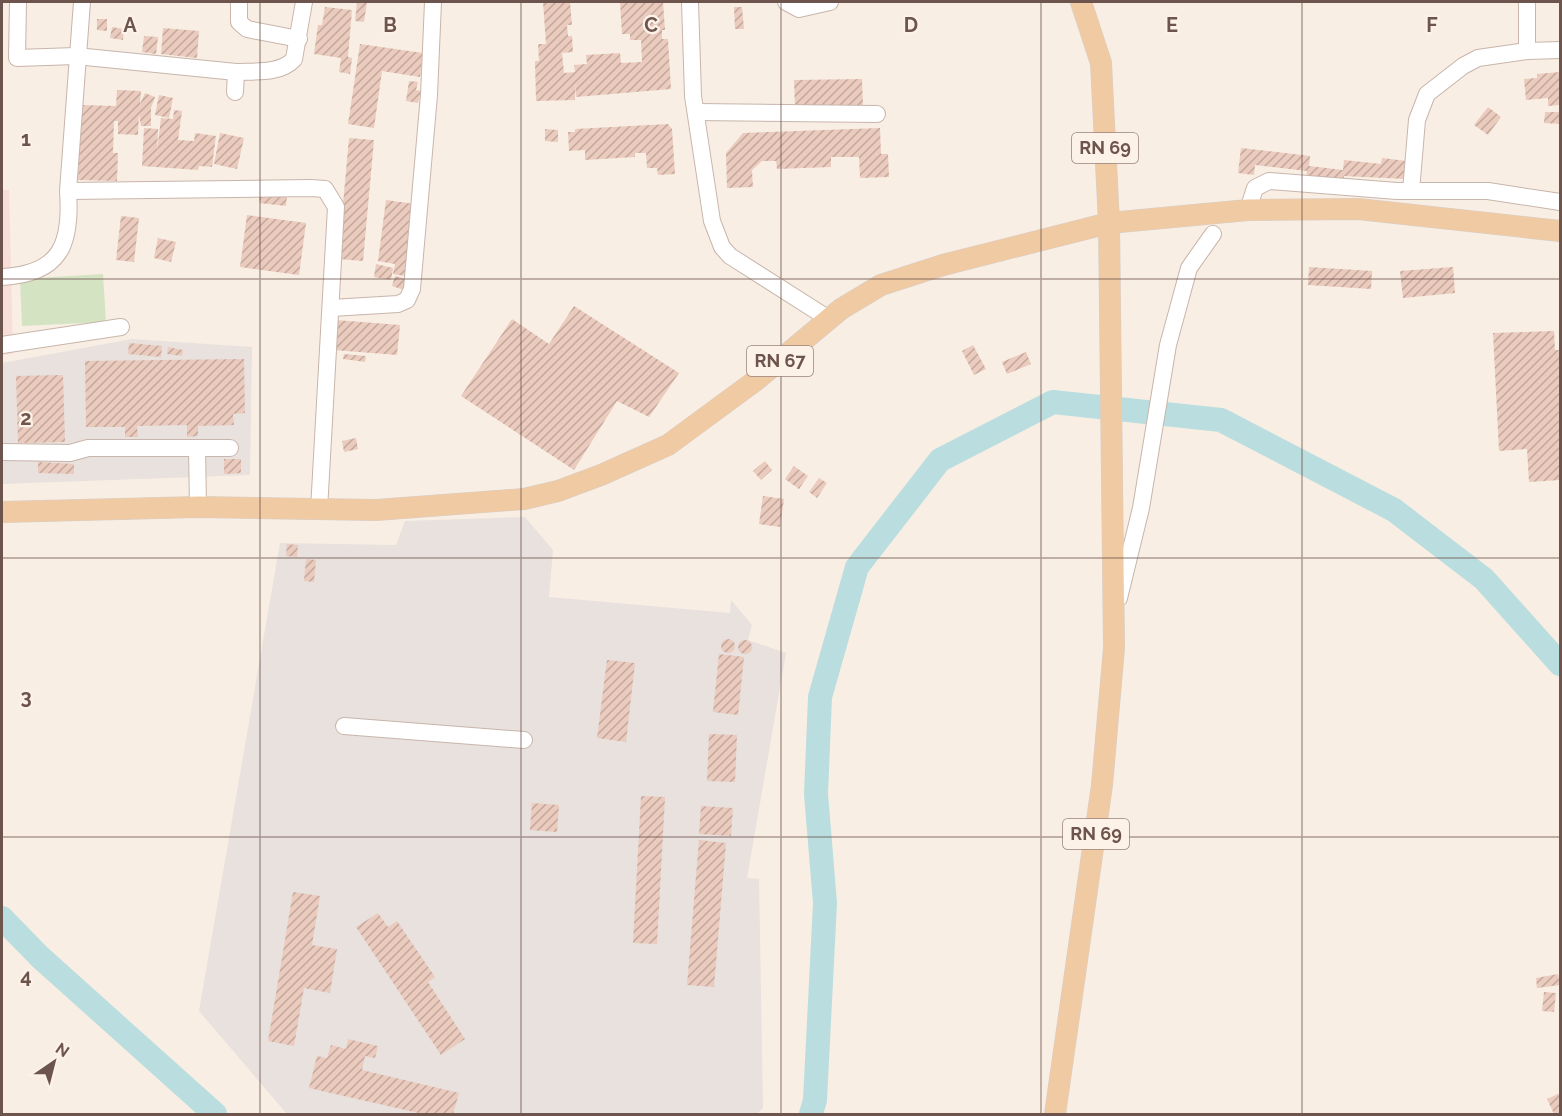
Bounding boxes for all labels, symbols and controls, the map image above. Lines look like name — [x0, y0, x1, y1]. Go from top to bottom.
text: A — [123, 13, 137, 37]
text: B — [383, 13, 397, 37]
text: C — [644, 13, 658, 37]
text: D — [904, 13, 918, 37]
text: E — [1166, 13, 1178, 37]
text: F — [1426, 13, 1438, 37]
text: 1 — [21, 127, 31, 151]
road number: RN 69 — [1072, 133, 1138, 163]
road number: RN 67 — [747, 346, 813, 376]
text: 2 — [20, 406, 32, 430]
text: 3 — [20, 685, 32, 709]
road number: RN 69 — [1063, 819, 1129, 849]
text: 4 — [20, 964, 32, 988]
north arrow — [24, 1032, 84, 1092]
text: N — [52, 1039, 73, 1061]

